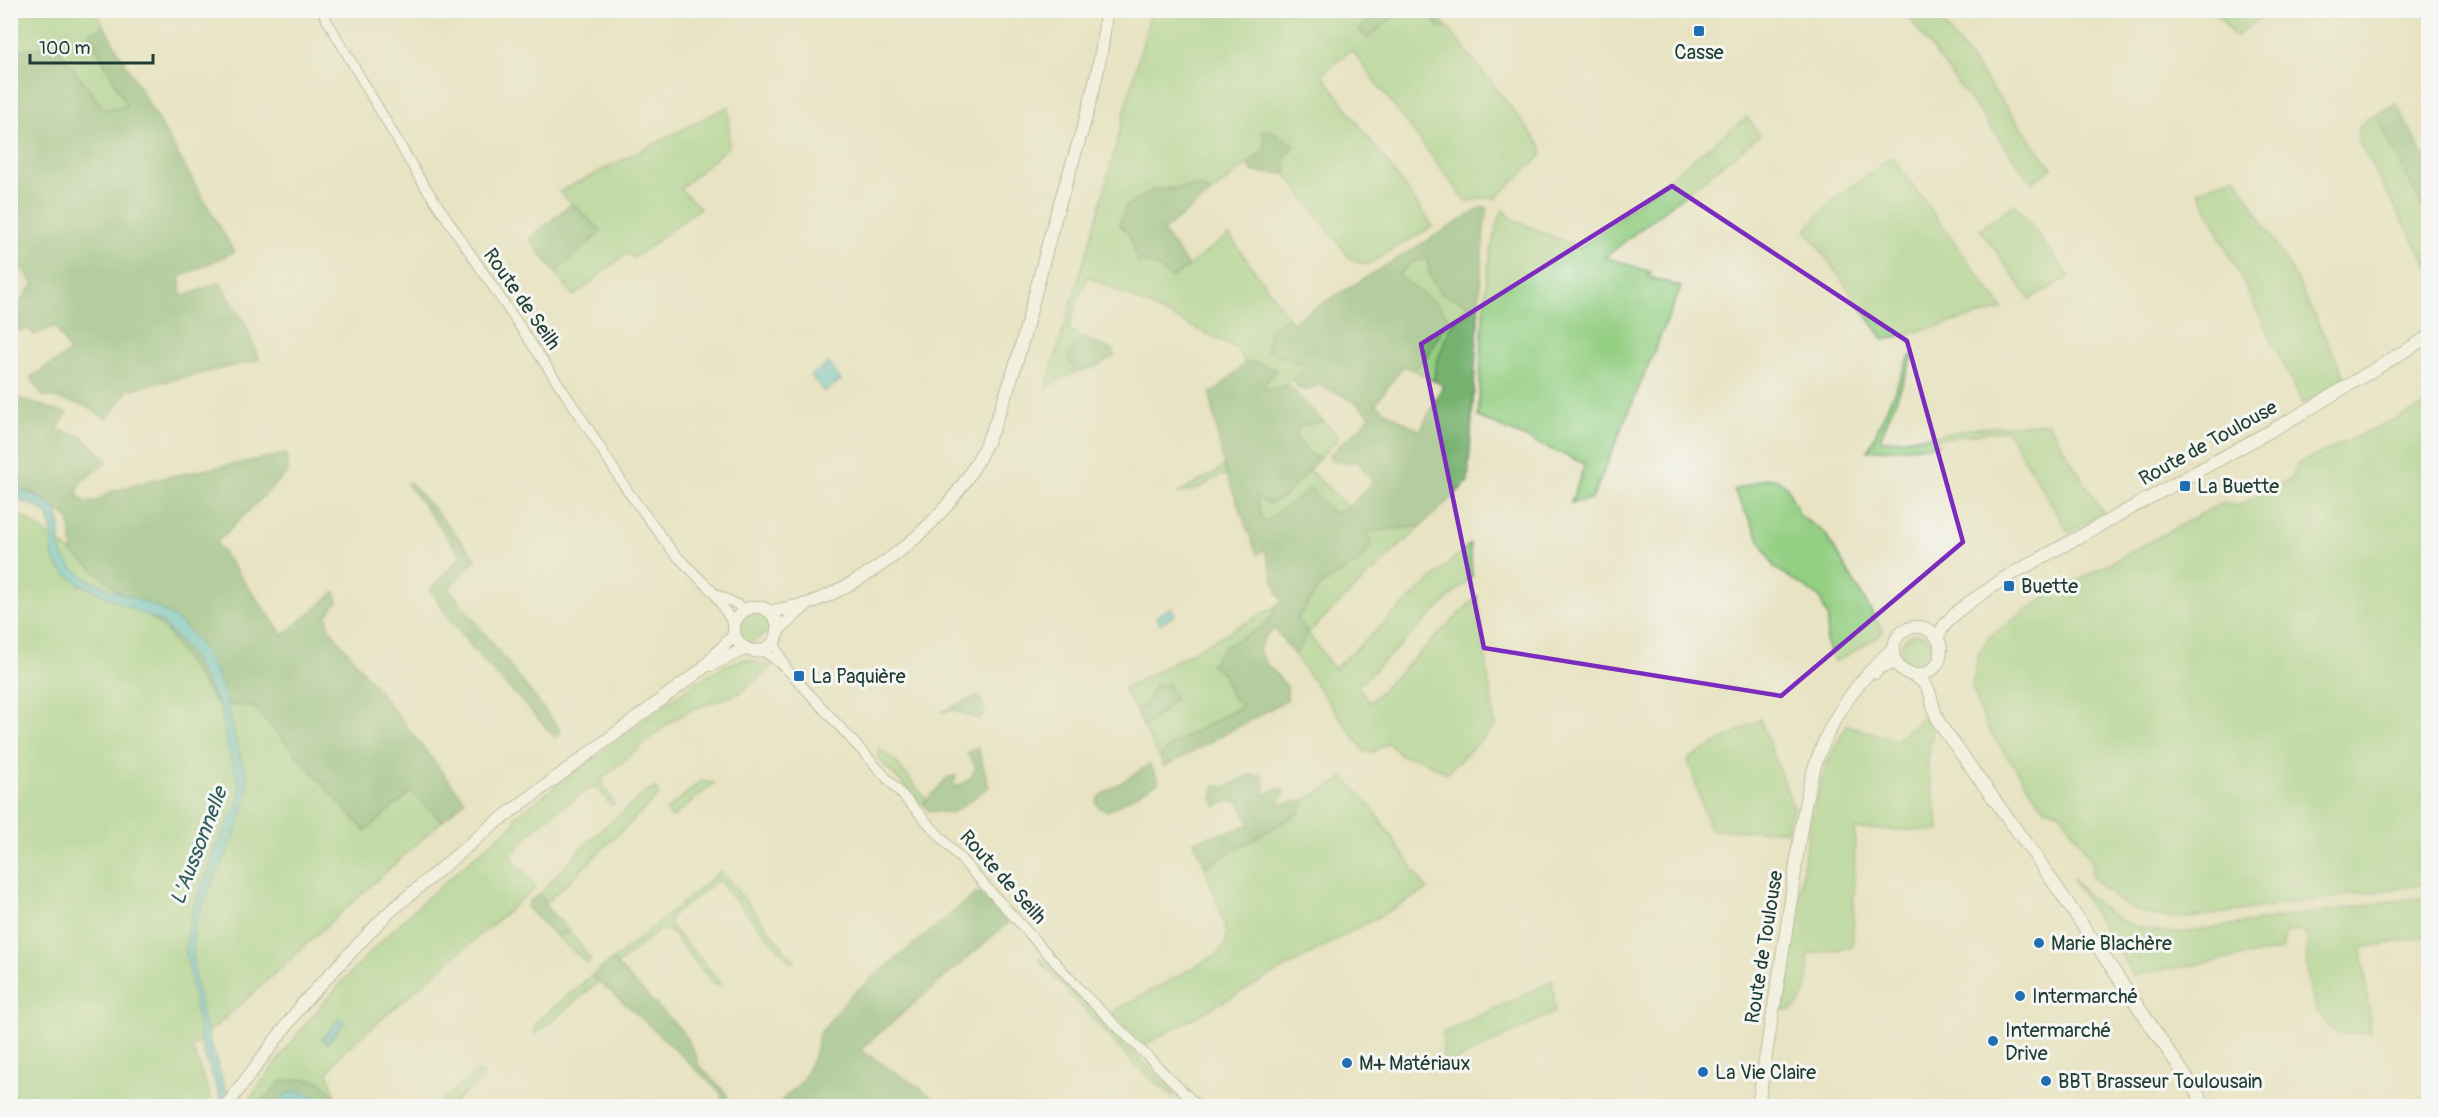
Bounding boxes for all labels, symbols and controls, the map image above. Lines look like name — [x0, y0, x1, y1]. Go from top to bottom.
marker: Casse — [1692, 24, 1706, 38]
scale bar — [30, 27, 153, 65]
text: 100 m — [39, 37, 91, 60]
place label: Casse — [1674, 40, 1724, 65]
street label: Route de Seilh — [478, 243, 566, 355]
street label: Route de Toulouse — [2135, 395, 2282, 491]
place label: La Buette — [2197, 474, 2279, 499]
marker: La Buette — [2178, 479, 2192, 493]
place label: Buette — [2021, 574, 2078, 599]
marker: Buette — [2002, 579, 2016, 593]
place label: La Paquière — [811, 664, 906, 689]
marker: La Paquière — [792, 669, 806, 683]
water label: L'Aussonnelle — [164, 781, 235, 909]
street label: Route de Seilh — [954, 825, 1052, 929]
street label: Route de Toulouse — [1740, 869, 1788, 1025]
place label: Marie Blachère — [2051, 931, 2172, 956]
marker: Marie Blachère — [2032, 936, 2046, 950]
place label: Intermarché — [2032, 984, 2138, 1009]
marker: Intermarché — [2013, 989, 2027, 1003]
place label: Intermarché Drive — [2005, 1018, 2111, 1066]
marker: Intermarché Drive — [1986, 1034, 2000, 1048]
place label: M+ Matériaux — [1359, 1051, 1471, 1076]
marker: M+ Matériaux — [1340, 1056, 1354, 1070]
place label: La Vie Claire — [1715, 1060, 1816, 1085]
marker: La Vie Claire — [1696, 1065, 1710, 1079]
place label: BBT Brasseur Toulousain — [2058, 1069, 2263, 1094]
marker: BBT Brasseur Toulousain — [2039, 1074, 2053, 1088]

